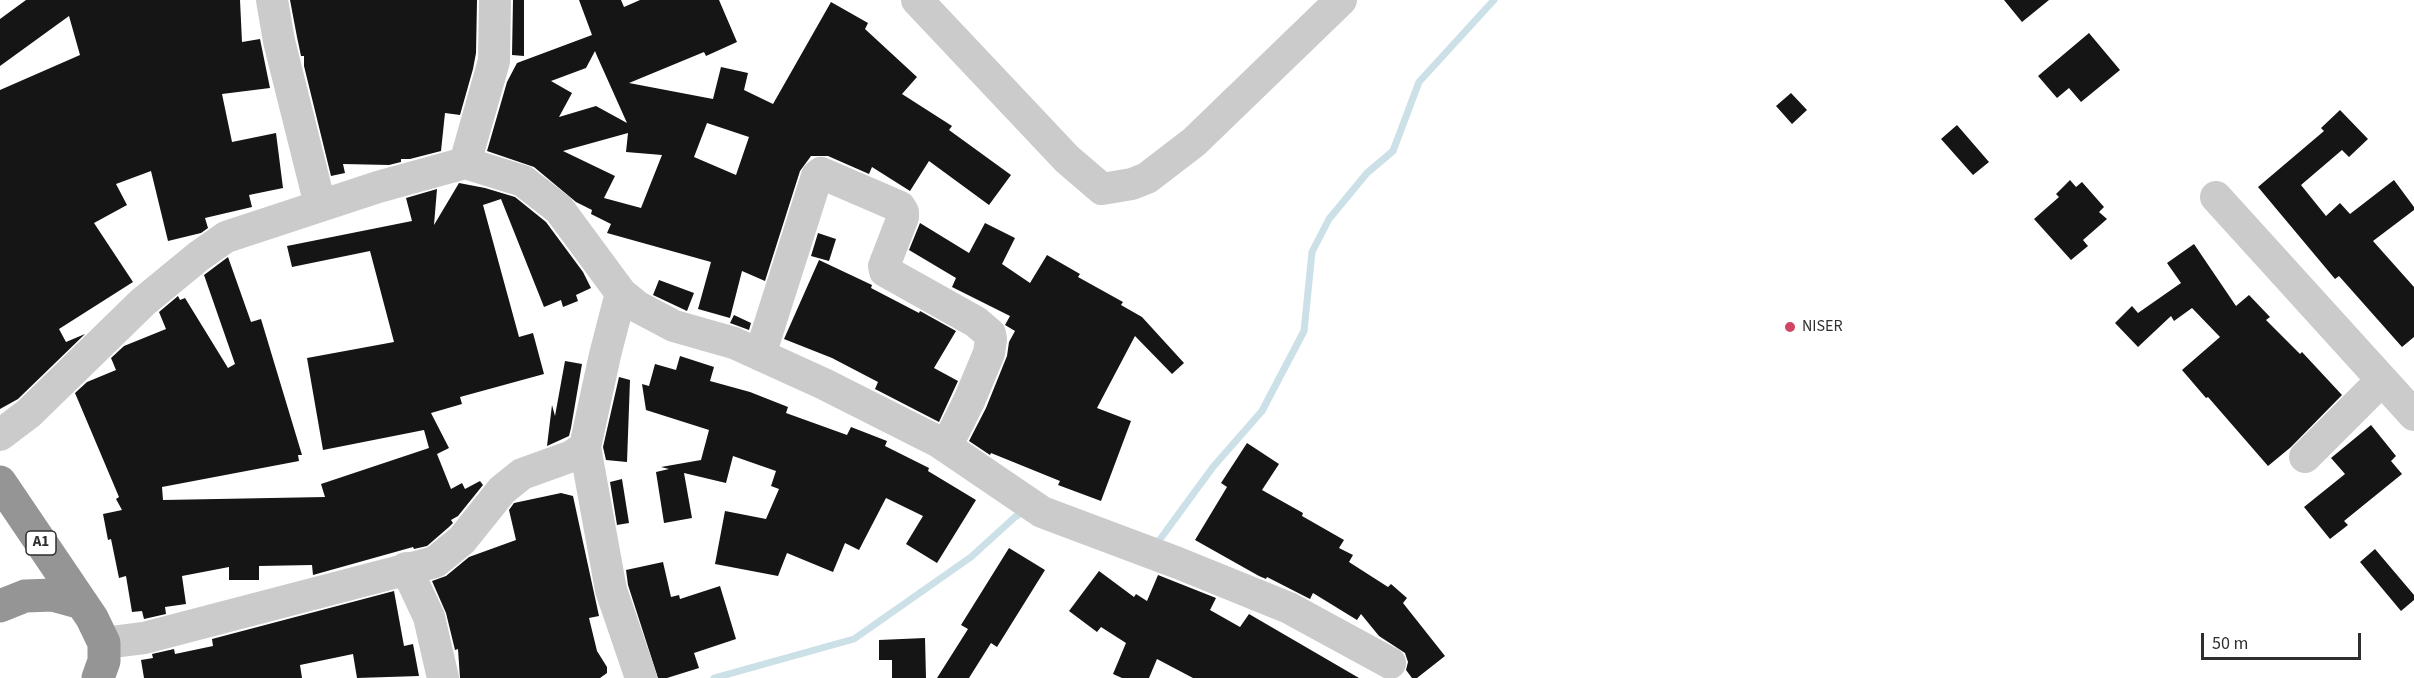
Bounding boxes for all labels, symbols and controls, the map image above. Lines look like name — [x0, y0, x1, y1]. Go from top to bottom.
place label: NISER — [1802, 317, 1843, 337]
marker: NISER — [1783, 320, 1797, 334]
road number: A1 — [26, 531, 56, 555]
scale bar — [2204, 621, 2364, 659]
text: 50 m — [2212, 631, 2248, 656]

